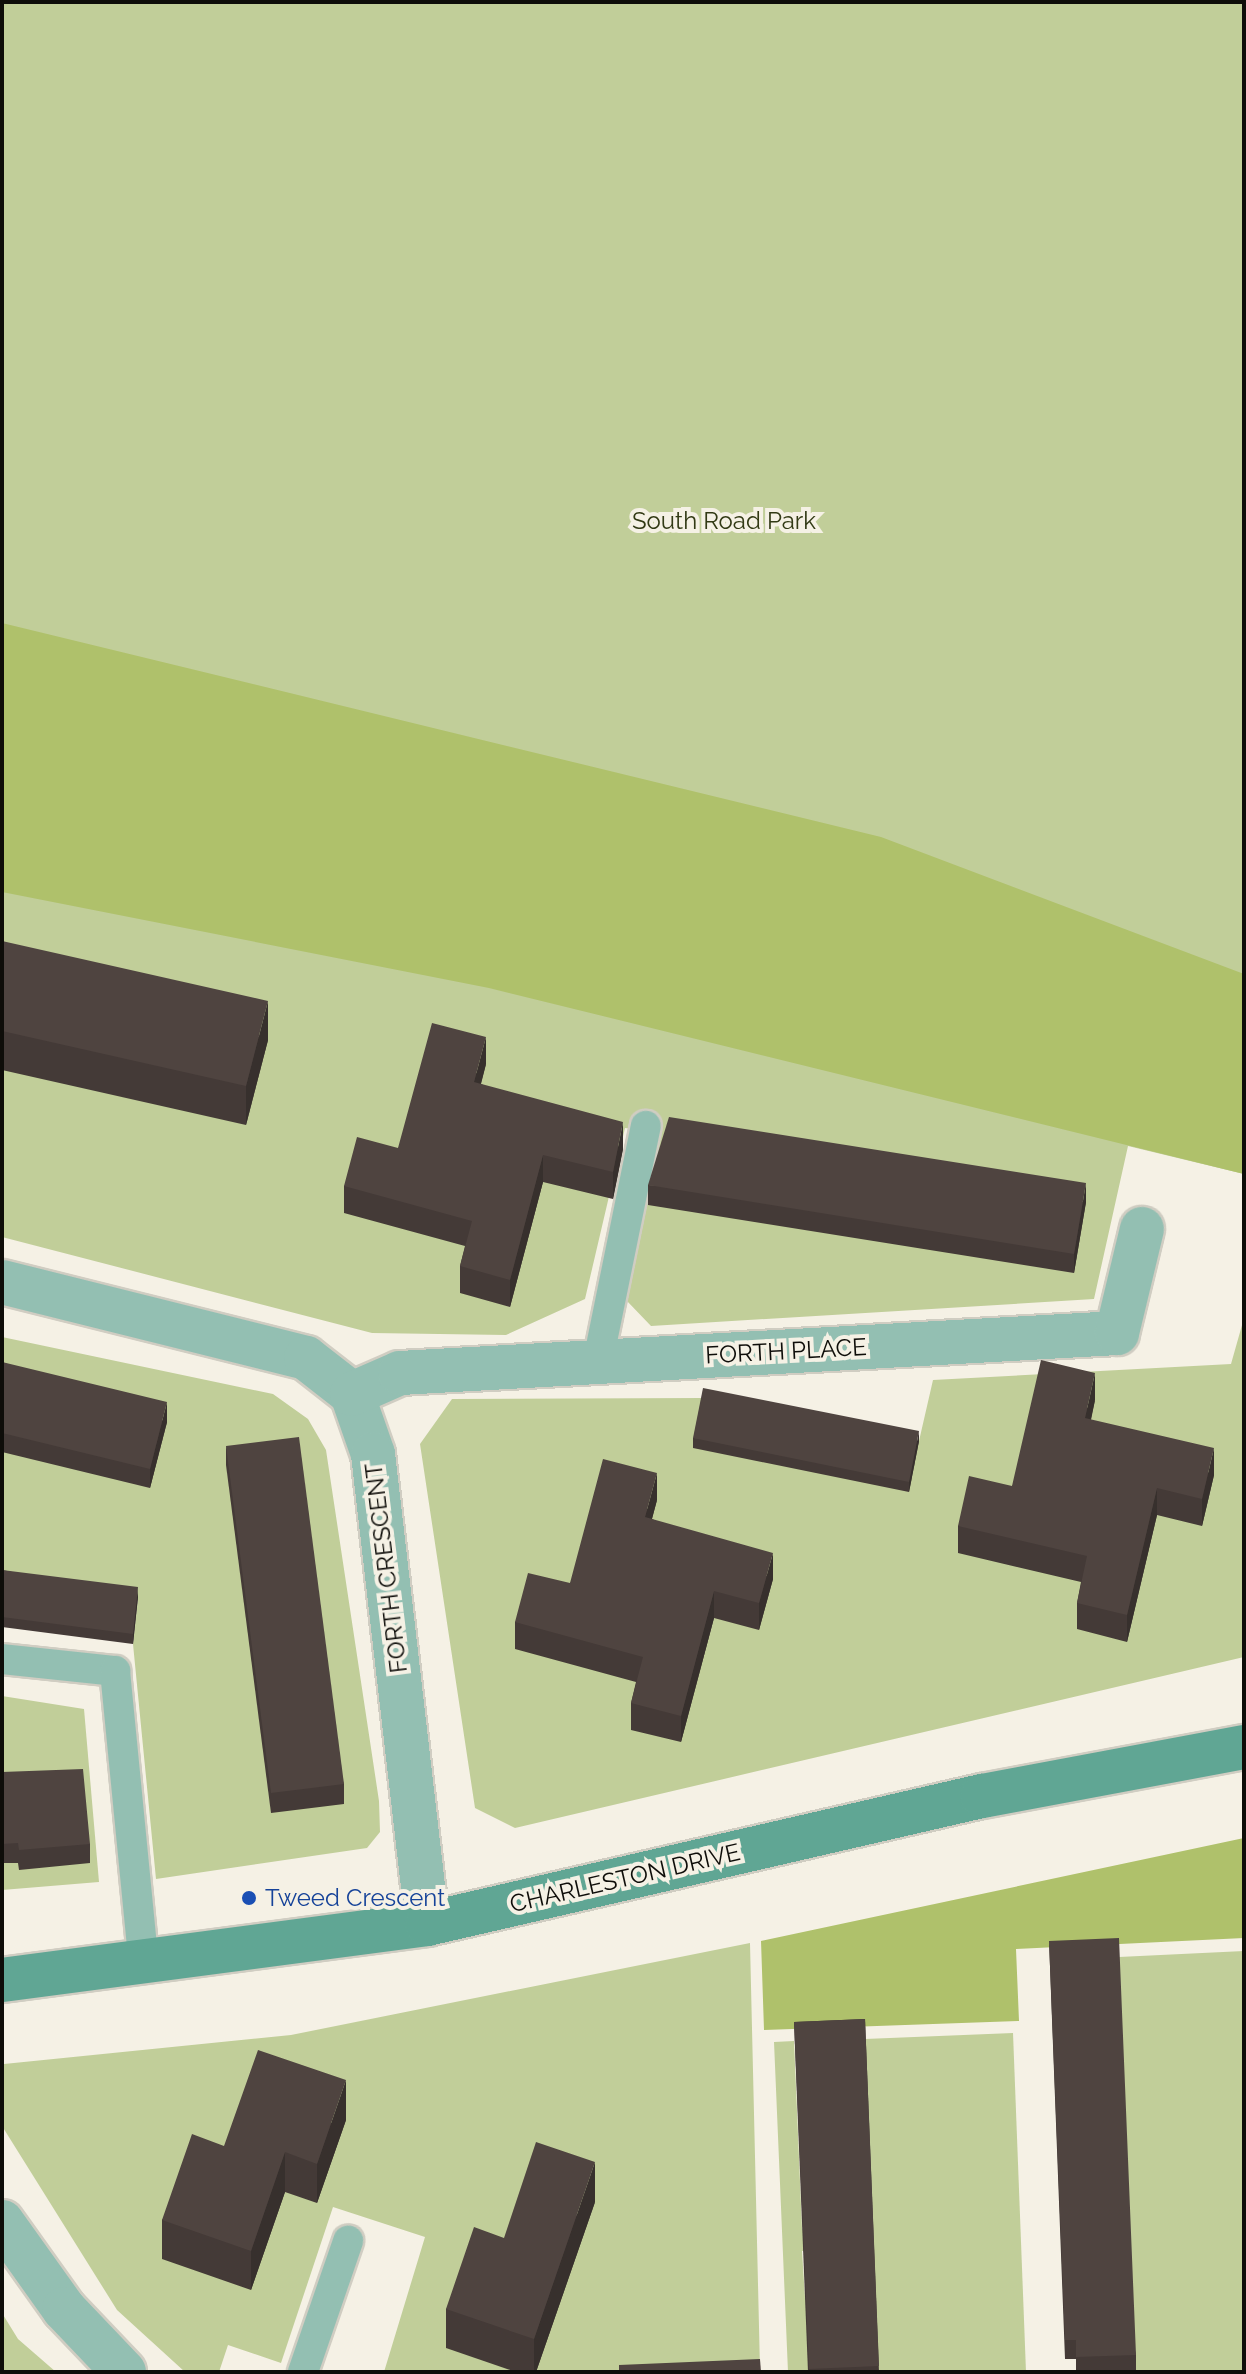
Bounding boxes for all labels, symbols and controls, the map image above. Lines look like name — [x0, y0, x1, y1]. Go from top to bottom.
park label: South Road Park — [632, 507, 816, 535]
street label: FORTH PLACE — [705, 1332, 867, 1370]
street label: FORTH CRESCENT — [359, 1461, 413, 1675]
street label: CHARLESTON DRIVE — [507, 1837, 743, 1919]
place label: Tweed Crescent — [265, 1884, 445, 1912]
marker: Tweed Crescent — [240, 1889, 258, 1907]

